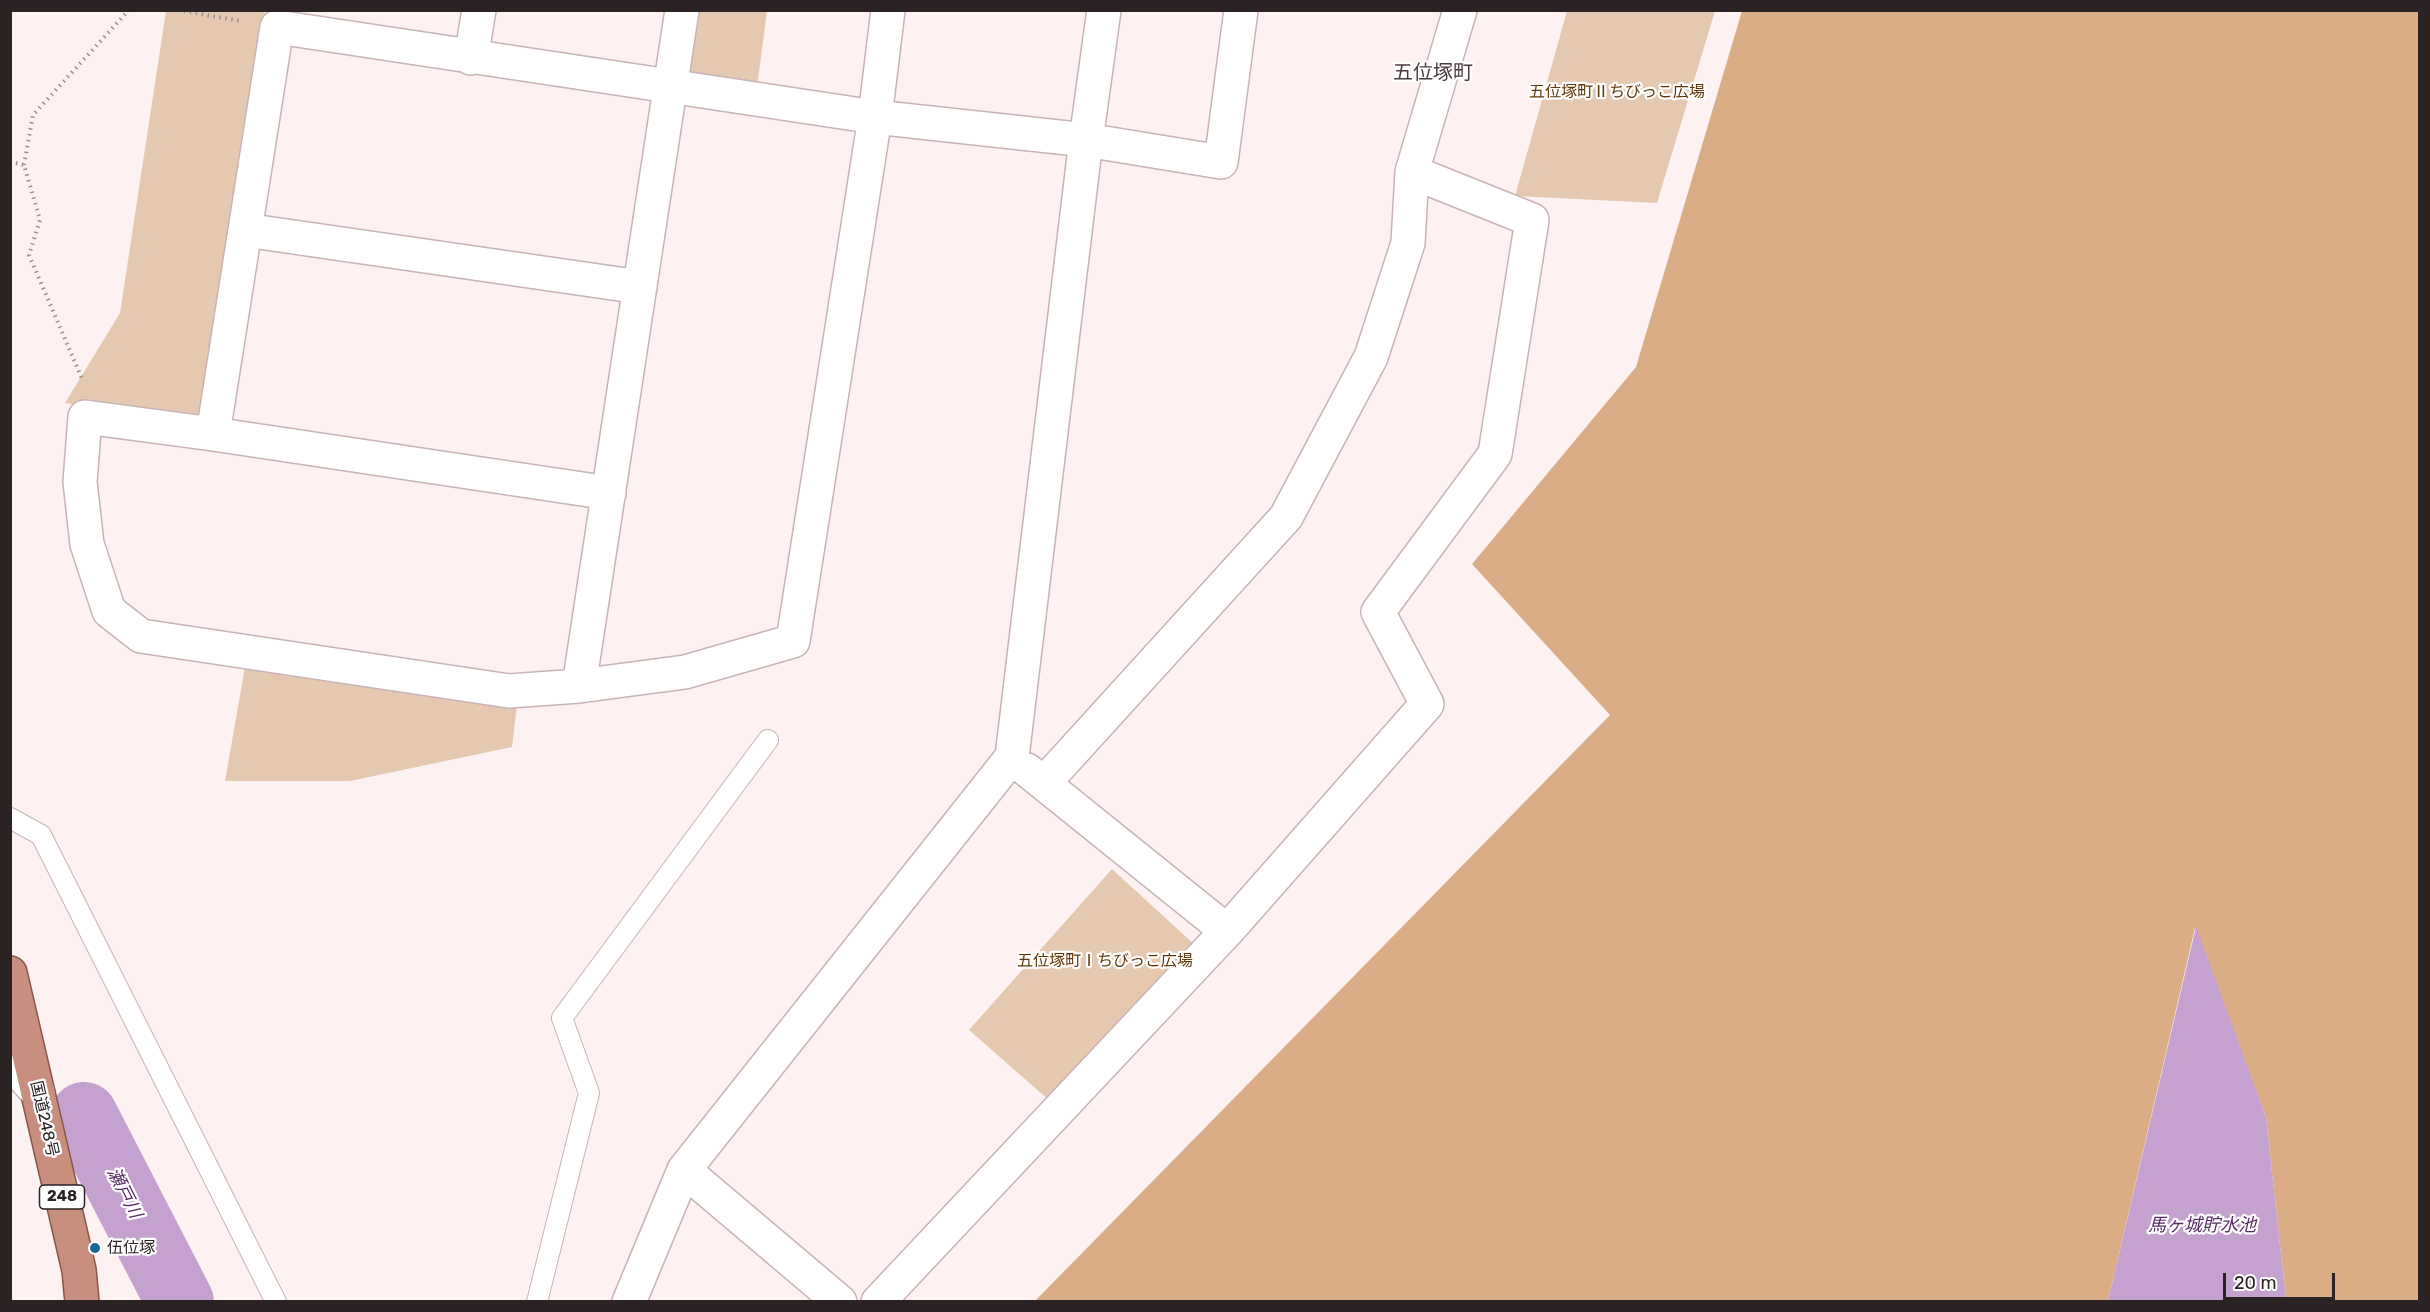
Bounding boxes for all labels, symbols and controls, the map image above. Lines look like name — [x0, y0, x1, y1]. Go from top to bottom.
district label: 五位塚町 — [1393, 61, 1473, 85]
park label: 五位塚町Ⅱちびっこ広場 — [1529, 82, 1705, 102]
park label: 五位塚町Ⅰちびっこ広場 — [1017, 951, 1193, 971]
street label: 国道248号 — [26, 1079, 62, 1159]
water label: 瀬戸川 — [102, 1164, 146, 1222]
road number: 248 — [40, 1185, 84, 1209]
water label: 馬ヶ城貯水池 — [2148, 1215, 2256, 1237]
place label: 伍位塚 — [107, 1238, 155, 1258]
marker: 伍位塚 — [88, 1241, 102, 1255]
scale bar — [2226, 1261, 2338, 1299]
text: 20 m — [2234, 1272, 2276, 1294]

